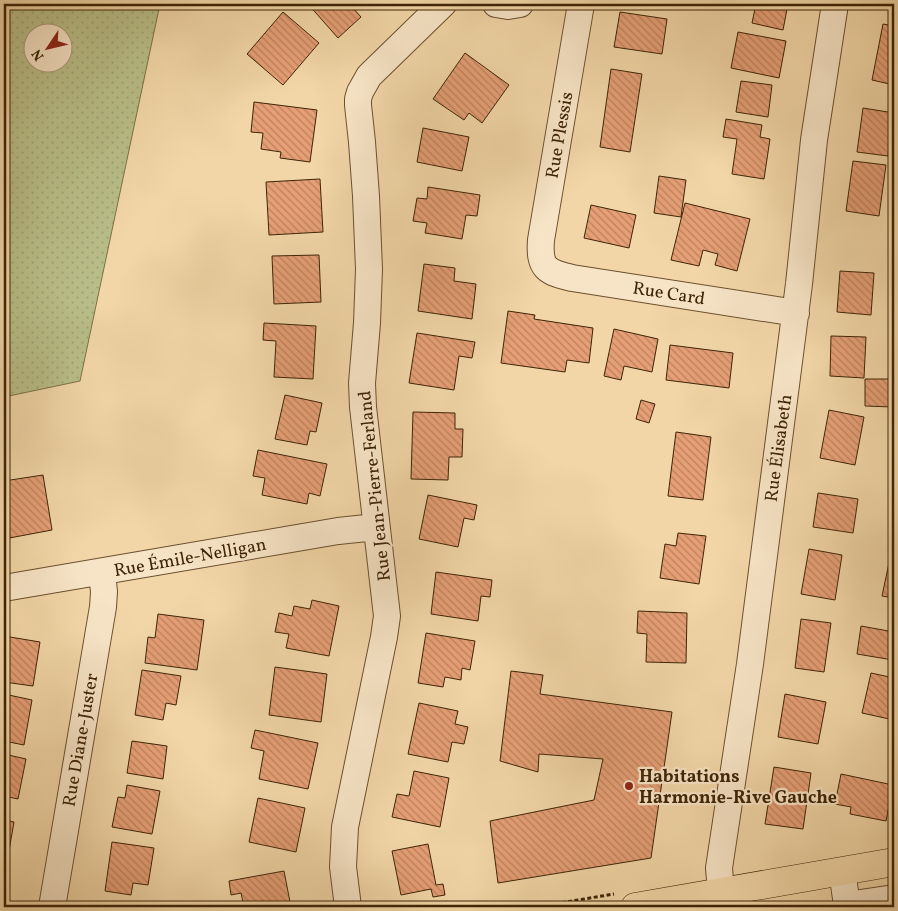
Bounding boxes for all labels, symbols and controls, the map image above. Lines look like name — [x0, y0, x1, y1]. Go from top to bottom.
north arrow — [22, 22, 72, 72]
text: N — [28, 45, 49, 64]
street label: Rue Plessis — [541, 90, 580, 181]
street label: Rue Card — [631, 276, 707, 313]
street label: Rue Jean-Pierre-Ferland — [353, 389, 398, 582]
street label: Rue Élisabeth — [760, 393, 799, 504]
street label: Rue Émile-Nelligan — [112, 533, 269, 584]
street label: Rue Diane-Juster — [57, 671, 106, 809]
place label: Habitations Harmonie-Rive Gauche — [639, 765, 837, 811]
marker: Habitations Harmonie-Rive Gauche — [623, 780, 635, 792]

